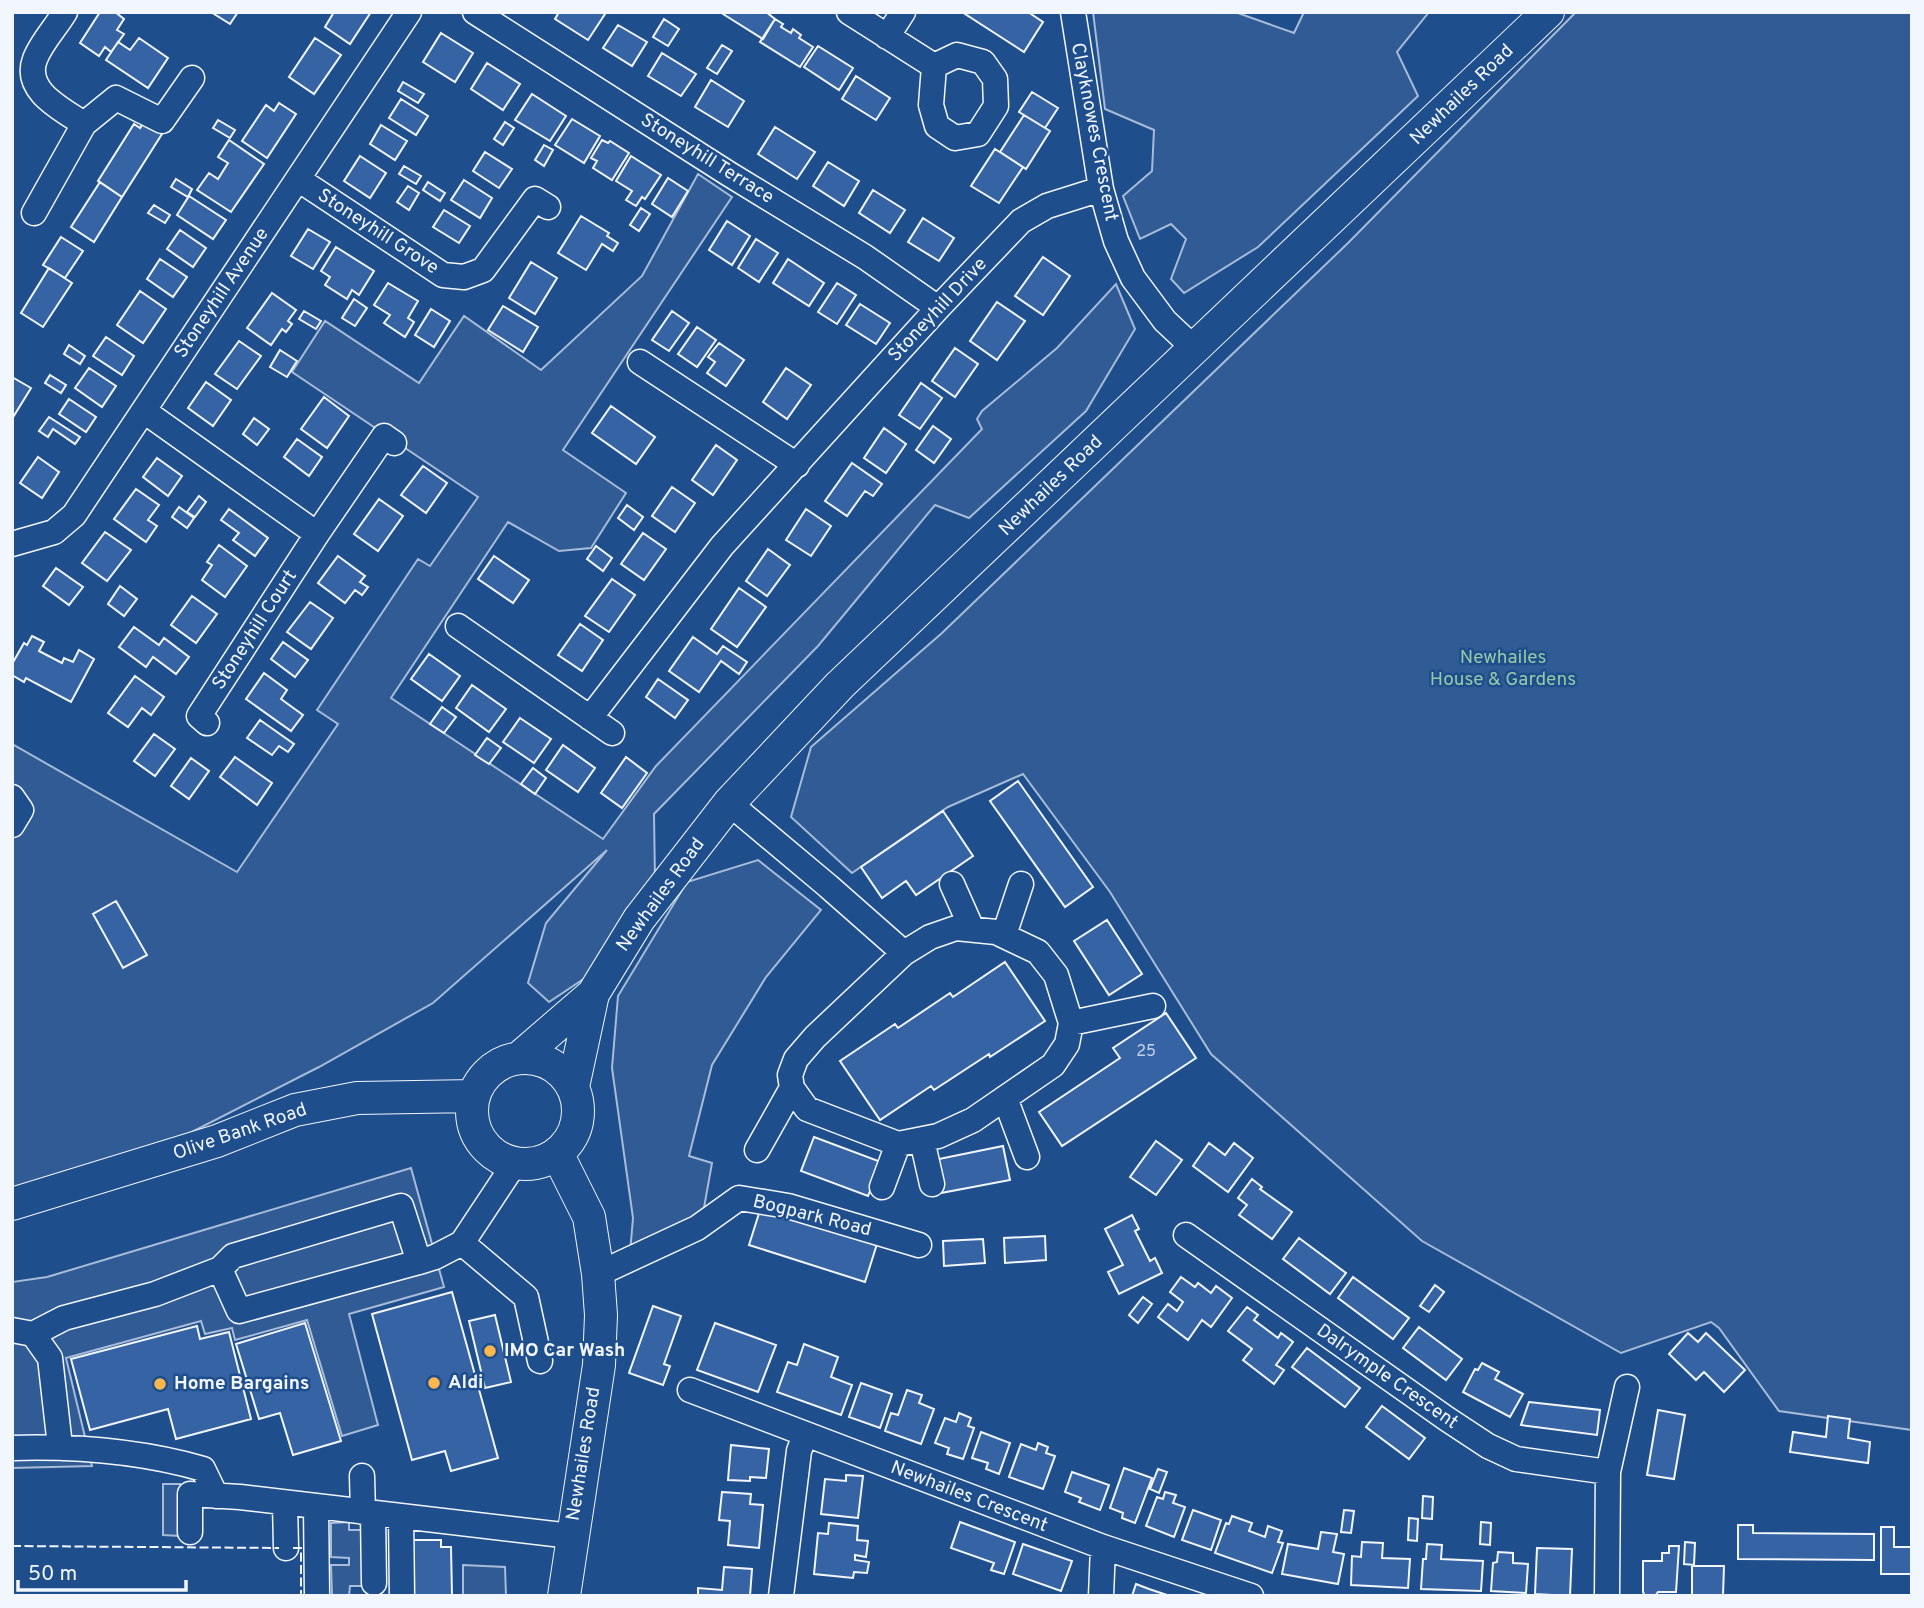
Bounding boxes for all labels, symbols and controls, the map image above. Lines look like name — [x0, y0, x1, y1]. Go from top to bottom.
street label: Newhailes Road — [1405, 39, 1519, 151]
street label: Clayknowes Crescent — [1065, 41, 1123, 223]
street label: Stoneyhill Terrace — [636, 108, 778, 210]
street label: Stoneyhill Grove — [313, 184, 443, 280]
street label: Stoneyhill Avenue — [169, 223, 275, 363]
street label: Stoneyhill Drive — [883, 253, 993, 367]
street label: Newhailes Road — [994, 430, 1108, 542]
street label: Stoneyhill Court — [207, 566, 303, 694]
park label: Newhailes House & Gardens — [1430, 646, 1576, 692]
street label: Newhailes Road — [612, 833, 710, 957]
house number: 25 — [1136, 1042, 1156, 1062]
street label: Olive Bank Road — [170, 1098, 310, 1166]
street label: Bogpark Road — [750, 1190, 874, 1242]
street label: Dalrymple Crescent — [1311, 1319, 1463, 1435]
place label: IMO Car Wash — [504, 1339, 625, 1363]
marker: IMO Car Wash — [482, 1343, 498, 1359]
place label: Aldi — [448, 1371, 484, 1395]
place label: Home Bargains — [174, 1372, 309, 1396]
marker: Aldi — [426, 1375, 442, 1391]
marker: Home Bargains — [152, 1376, 168, 1392]
street label: Newhailes Road — [562, 1385, 606, 1523]
street label: Newhailes Crescent — [887, 1456, 1051, 1538]
scale bar — [18, 1548, 186, 1592]
text: 50 m — [28, 1561, 77, 1588]

